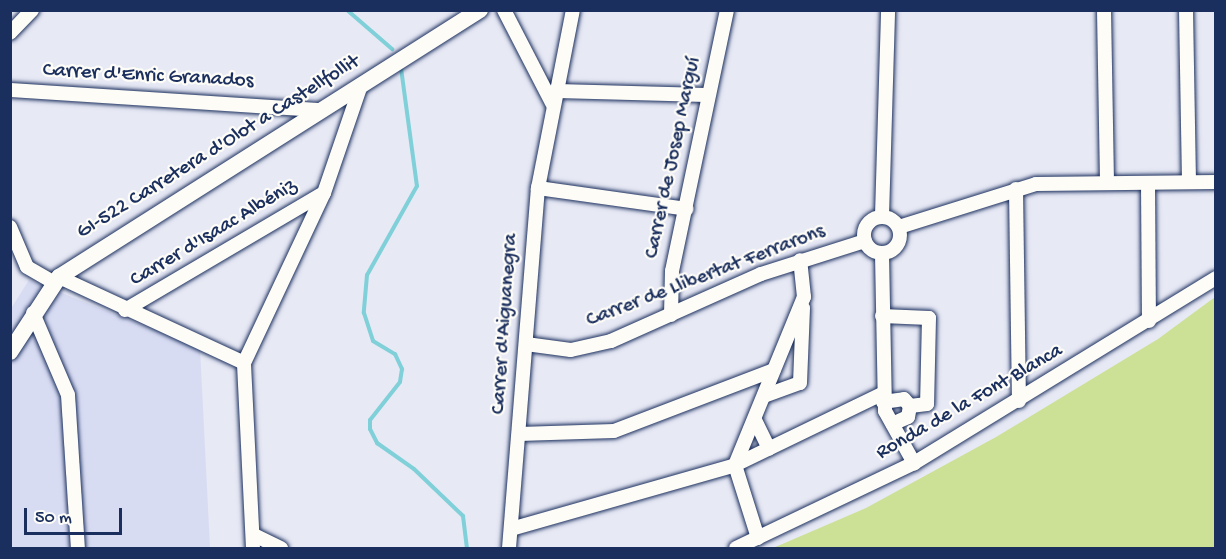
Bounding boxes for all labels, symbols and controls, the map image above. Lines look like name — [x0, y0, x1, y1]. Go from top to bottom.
street label: GI-522 Carretera d'Olot a Castellfollit — [73, 50, 365, 246]
street label: Carrer de Josep Marguí — [640, 55, 708, 261]
street label: Carrer d'Enric Granados — [42, 59, 254, 95]
street label: Carrer d'Isaac Albéniz — [126, 174, 302, 294]
street label: Carrer de Llibertat Ferrarons — [583, 220, 829, 334]
street label: Carrer d'Aiguanegra — [487, 233, 525, 415]
street label: Ronda de la Font Blanca — [872, 339, 1068, 467]
scale bar — [27, 496, 124, 534]
text: 50 m — [35, 508, 72, 529]

